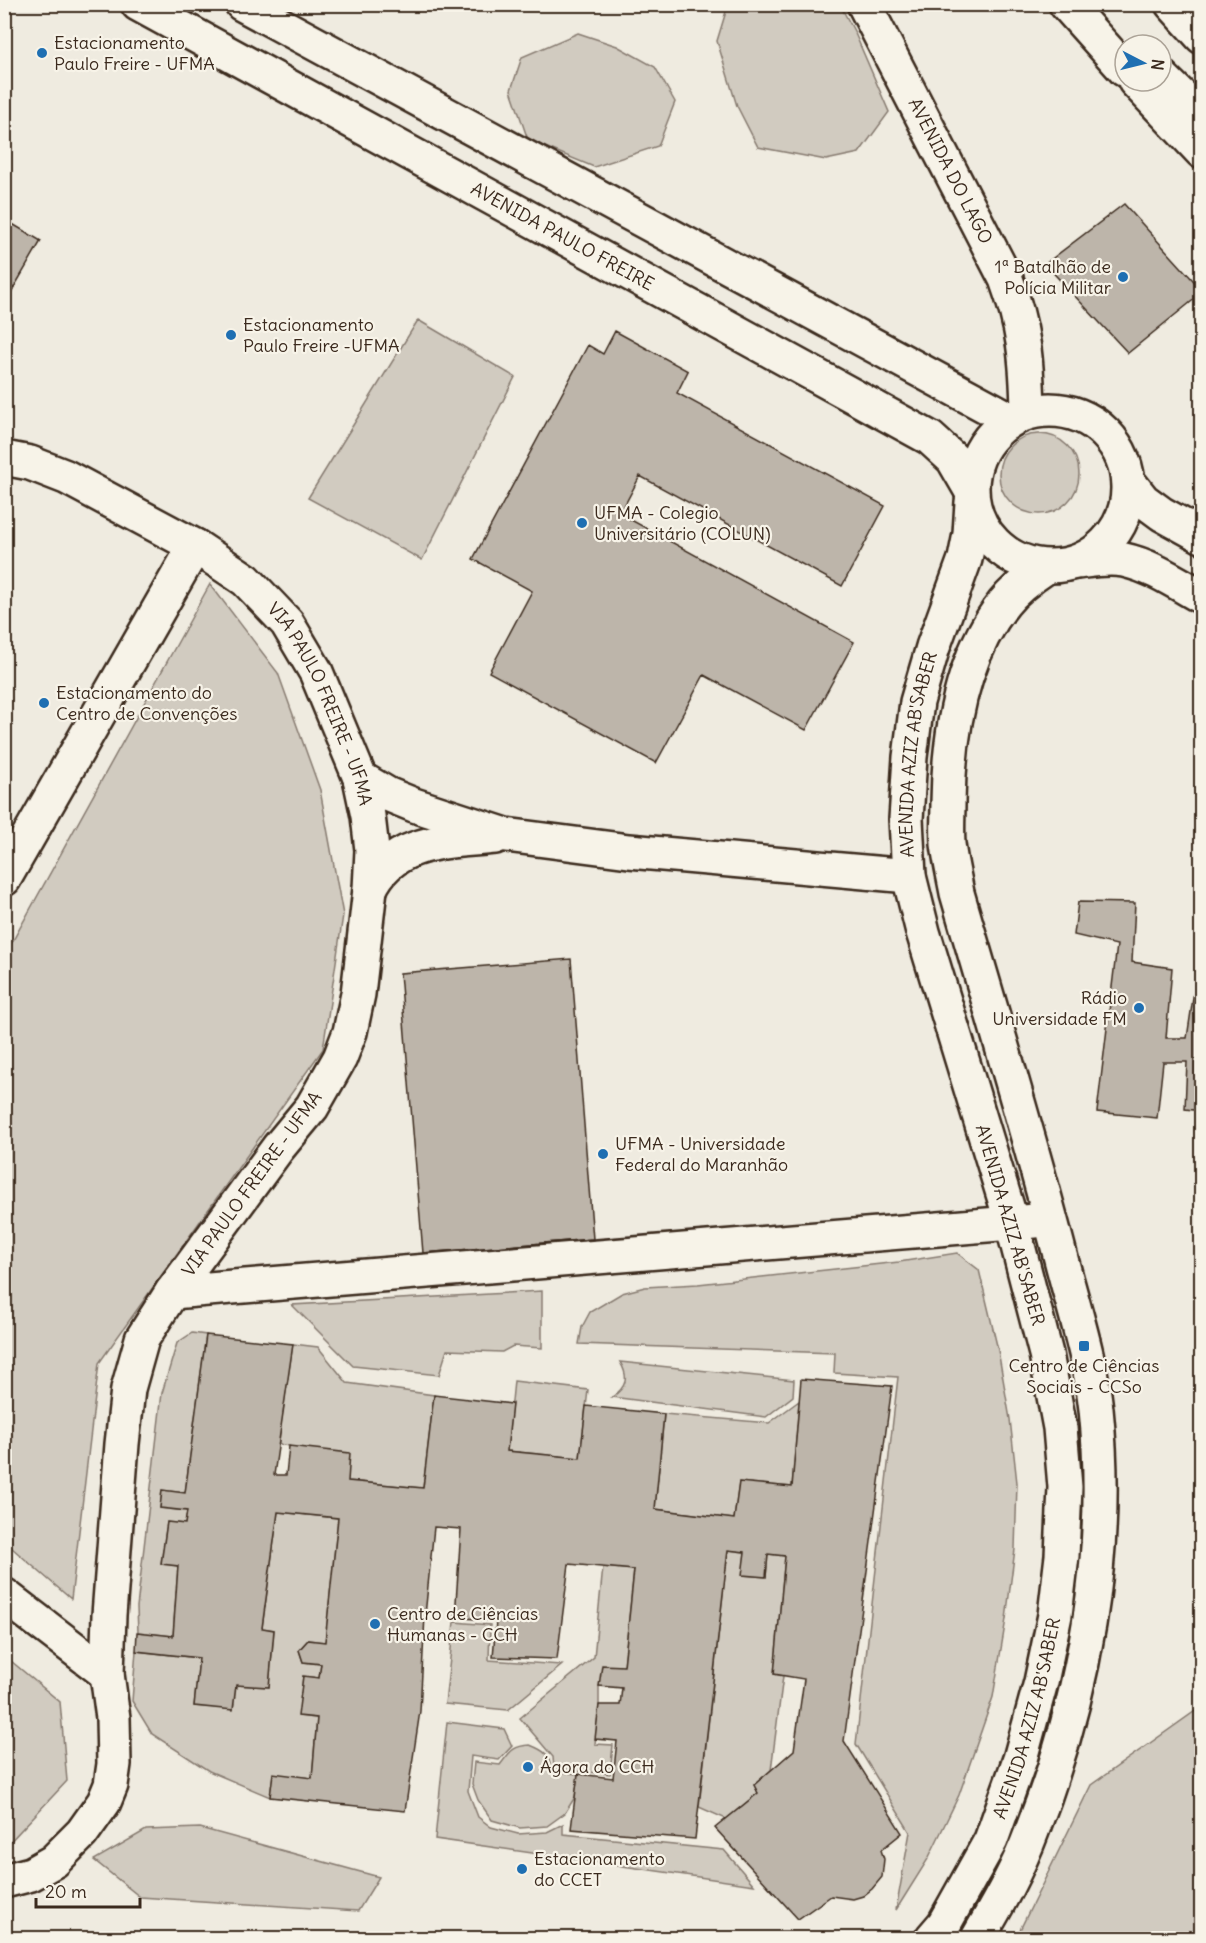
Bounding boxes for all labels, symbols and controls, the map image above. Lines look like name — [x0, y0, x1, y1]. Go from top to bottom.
place label: Estacionamento Paulo Freire - UFMA — [54, 31, 215, 75]
north arrow — [1113, 33, 1173, 93]
marker: Estacionamento Paulo Freire - UFMA — [35, 46, 49, 60]
text: N — [1147, 58, 1168, 72]
street label: AVENIDA DO LAGO — [904, 94, 998, 248]
street label: AVENIDA PAULO FREIRE — [467, 177, 658, 296]
place label: 1ª Batalhão de Polícia Militar — [995, 255, 1112, 299]
marker: 1ª Batalhão de Polícia Militar — [1116, 270, 1130, 284]
place label: Estacionamento Paulo Freire -UFMA — [243, 313, 400, 357]
marker: Estacionamento Paulo Freire -UFMA — [224, 328, 238, 342]
place label: UFMA - Colegio Universitário (COLUN) — [594, 501, 771, 545]
marker: UFMA - Colegio Universitário (COLUN) — [575, 516, 589, 530]
street label: VIA PAULO FREIRE - UFMA — [263, 597, 378, 808]
street label: AVENIDA AZIZ AB'SABER — [894, 649, 942, 858]
place label: Estacionamento do Centro de Convenções — [56, 681, 237, 725]
marker: Estacionamento do Centro de Convenções — [37, 696, 51, 710]
place label: Rádio Universidade FM — [992, 986, 1127, 1030]
marker: Rádio Universidade FM — [1132, 1001, 1146, 1015]
street label: VIA PAULO FREIRE - UFMA — [177, 1087, 327, 1281]
street label: AVENIDA AZIZ AB'SABER — [971, 1122, 1050, 1328]
place label: UFMA - Universidade Federal do Maranhão — [615, 1132, 788, 1176]
marker: UFMA - Universidade Federal do Maranhão — [596, 1147, 610, 1161]
marker: Centro de Ciências Sociais - CCSo — [1077, 1339, 1091, 1353]
place label: Centro de Ciências Sociais - CCSo — [1008, 1354, 1160, 1398]
place label: Centro de Ciências Humanas - CCH — [387, 1602, 538, 1646]
street label: AVENIDA AZIZ AB'SABER — [988, 1615, 1065, 1822]
marker: Centro de Ciências Humanas - CCH — [368, 1617, 382, 1631]
place label: Ágora do CCH — [540, 1755, 655, 1778]
marker: Ágora do CCH — [521, 1760, 535, 1774]
place label: Estacionamento do CCET — [534, 1847, 665, 1891]
marker: Estacionamento do CCET — [515, 1862, 529, 1876]
scale bar — [36, 1871, 140, 1909]
text: 20 m — [45, 1880, 87, 1903]

